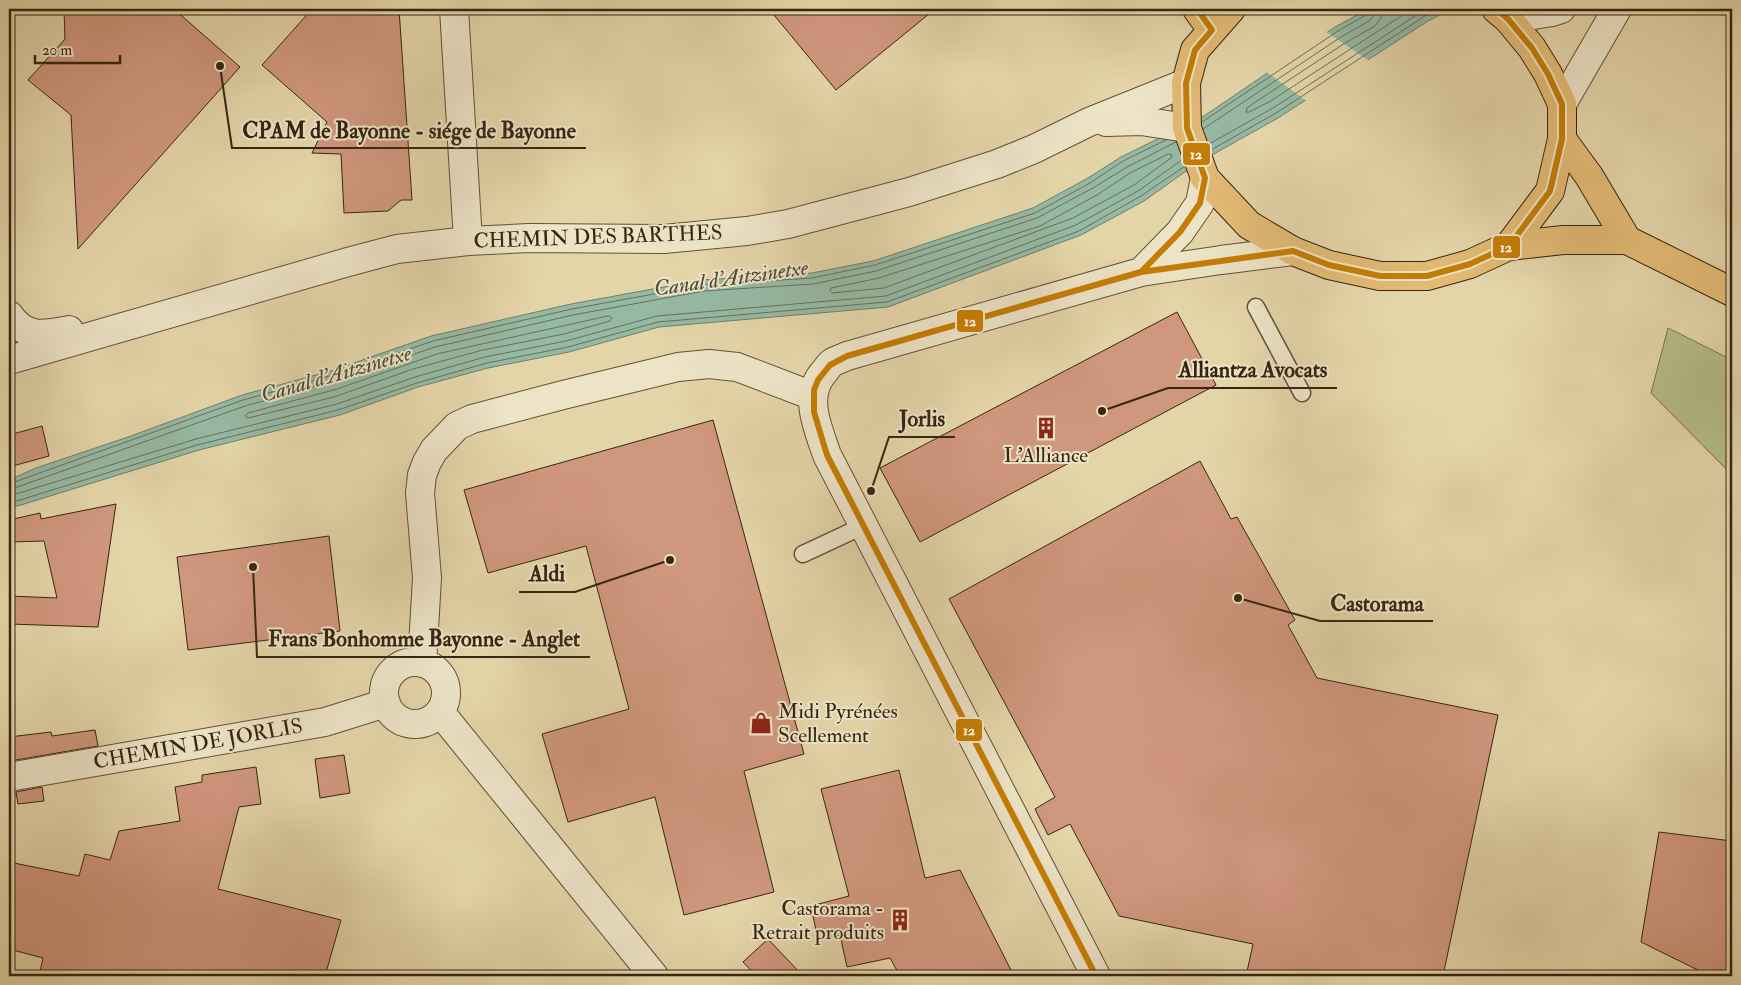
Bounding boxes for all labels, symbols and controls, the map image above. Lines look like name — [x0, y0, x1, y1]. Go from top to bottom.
scale bar — [35, 32, 120, 64]
text: 20 m — [42, 41, 72, 60]
callout: CPAM de Bayonne - siége de Bayonne — [232, 111, 586, 148]
text: CPAM de Bayonne - siége de Bayonne — [242, 117, 577, 146]
line badge: 12 — [1182, 142, 1211, 166]
text: 12 — [1190, 146, 1202, 163]
street label: CHEMIN DES BARTHES — [473, 219, 723, 255]
line badge: 12 — [1492, 235, 1521, 259]
text: 12 — [1500, 239, 1512, 256]
water label: Canal d'Aitzinetxe — [652, 253, 810, 303]
line badge: 12 — [956, 309, 984, 333]
text: 12 — [964, 313, 976, 330]
water label: Canal d'Aitzinetxe — [258, 339, 415, 409]
callout: Alliantza Avocats — [1168, 351, 1337, 388]
text: Alliantza Avocats — [1178, 356, 1328, 384]
callout: Jorlis — [889, 400, 955, 437]
text: Jorlis — [898, 405, 946, 434]
building icon: L'Alliance — [1033, 415, 1059, 441]
place label: L'Alliance — [1004, 442, 1088, 469]
callout: Aldi — [519, 555, 575, 592]
text: Aldi — [528, 560, 565, 588]
callout: Castorama — [1320, 584, 1433, 621]
text: Castorama — [1330, 590, 1425, 618]
callout: Frans Bonhomme Bayonne - Anglet — [257, 620, 590, 657]
text: Frans Bonhomme Bayonne - Anglet — [268, 625, 581, 654]
place label: Midi Pyrénées Scellement — [778, 698, 898, 749]
shop icon: Midi Pyrénées Scellement — [748, 710, 774, 736]
street label: CHEMIN DE JORLIS — [91, 712, 305, 776]
line badge: 12 — [955, 718, 983, 742]
text: 12 — [963, 722, 975, 739]
place label: Castorama - Retrait produits — [751, 895, 884, 946]
building icon: Castorama - Retrait produits — [887, 907, 913, 933]

